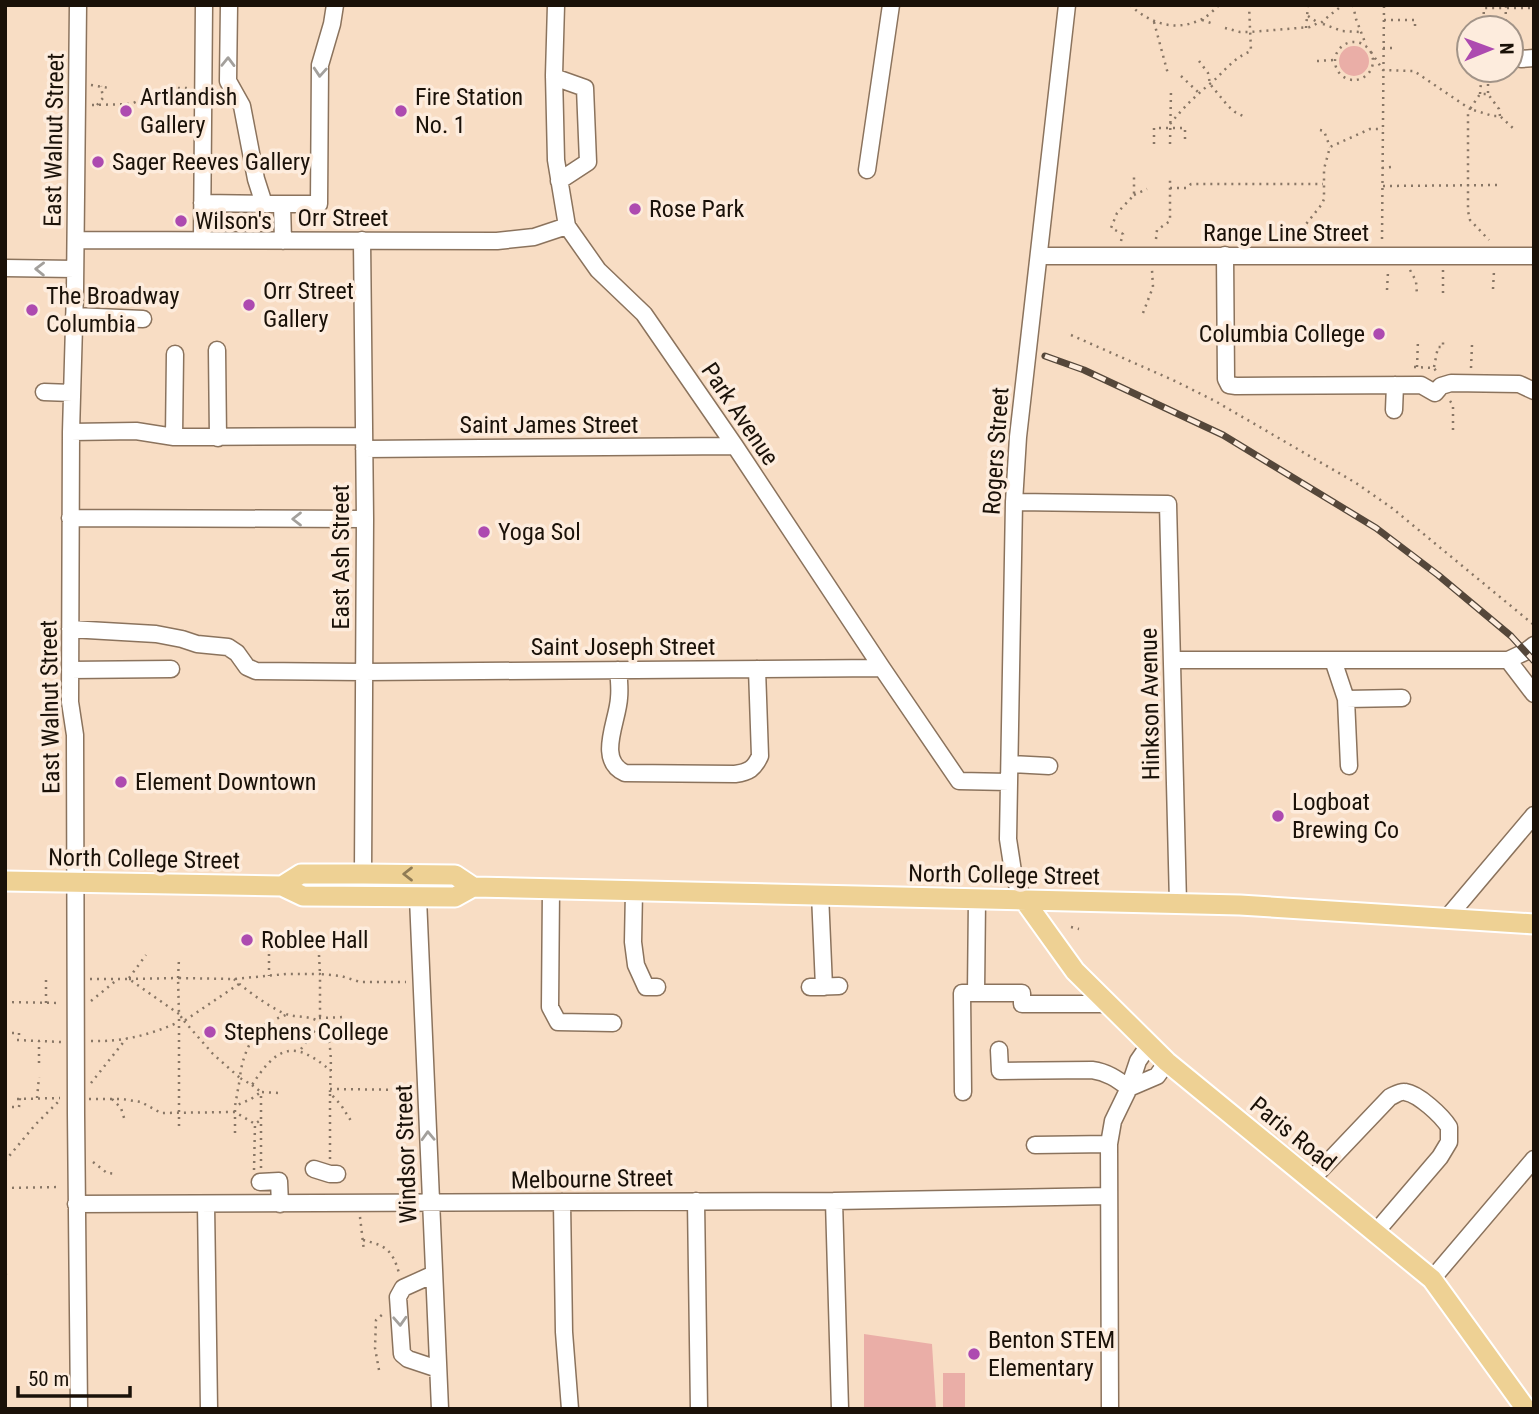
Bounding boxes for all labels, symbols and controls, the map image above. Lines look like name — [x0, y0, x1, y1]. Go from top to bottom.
north arrow — [1455, 14, 1525, 84]
text: N — [1495, 43, 1518, 55]
street label: East Walnut Street — [38, 53, 70, 227]
one-way arrow — [220, 56, 236, 66]
one-way arrow — [313, 66, 328, 77]
place label: Artlandish Gallery — [140, 83, 237, 139]
place label: Fire Station No. 1 — [415, 83, 523, 139]
marker: Artlandish Gallery — [118, 103, 134, 119]
marker: Fire Station No. 1 — [393, 103, 409, 119]
place label: Sager Reeves Gallery — [112, 148, 310, 176]
marker: Sager Reeves Gallery — [90, 154, 106, 170]
place label: Rose Park — [649, 195, 744, 223]
marker: Rose Park — [627, 201, 643, 217]
street label: Orr Street — [298, 204, 388, 232]
place label: Wilson's — [195, 207, 272, 235]
marker: Wilson's — [173, 213, 189, 229]
street label: Range Line Street — [1203, 219, 1369, 247]
one-way arrow — [34, 261, 45, 276]
place label: Orr Street Gallery — [263, 277, 354, 333]
place label: The Broadway Columbia — [46, 282, 179, 338]
marker: Orr Street Gallery — [241, 297, 257, 313]
marker: The Broadway Columbia — [24, 302, 40, 318]
place label: Columbia College — [1199, 320, 1365, 348]
marker: Columbia College — [1371, 326, 1387, 342]
street label: Park Avenue — [696, 358, 784, 470]
street label: Rogers Street — [978, 386, 1014, 516]
street label: Saint James Street — [460, 411, 638, 439]
street label: East Ash Street — [327, 484, 355, 630]
one-way arrow — [291, 511, 301, 527]
place label: Yoga Sol — [498, 518, 581, 546]
marker: Yoga Sol — [476, 524, 492, 540]
street label: East Walnut Street — [34, 620, 66, 794]
street label: Hinkson Avenue — [1135, 628, 1165, 780]
street label: Saint Joseph Street — [531, 633, 715, 661]
place label: Element Downtown — [135, 768, 316, 796]
marker: Element Downtown — [113, 774, 129, 790]
place label: Logboat Brewing Co — [1292, 788, 1399, 844]
marker: Logboat Brewing Co — [1270, 808, 1286, 824]
street label: North College Street — [48, 843, 240, 875]
street label: North College Street — [908, 859, 1100, 891]
one-way arrow — [402, 867, 413, 882]
place label: Roblee Hall — [261, 926, 369, 954]
marker: Roblee Hall — [239, 932, 255, 948]
place label: Stephens College — [224, 1018, 389, 1046]
marker: Stephens College — [202, 1024, 218, 1040]
street label: Windsor Street — [390, 1084, 422, 1224]
street label: Paris Road — [1245, 1091, 1341, 1177]
one-way arrow — [421, 1130, 436, 1141]
street label: Melbourne Street — [511, 1164, 673, 1194]
one-way arrow — [392, 1316, 407, 1327]
place label: Benton STEM Elementary — [988, 1326, 1115, 1382]
marker: Benton STEM Elementary — [966, 1346, 982, 1362]
scale bar — [18, 1354, 130, 1398]
text: 50 m — [28, 1367, 69, 1391]

